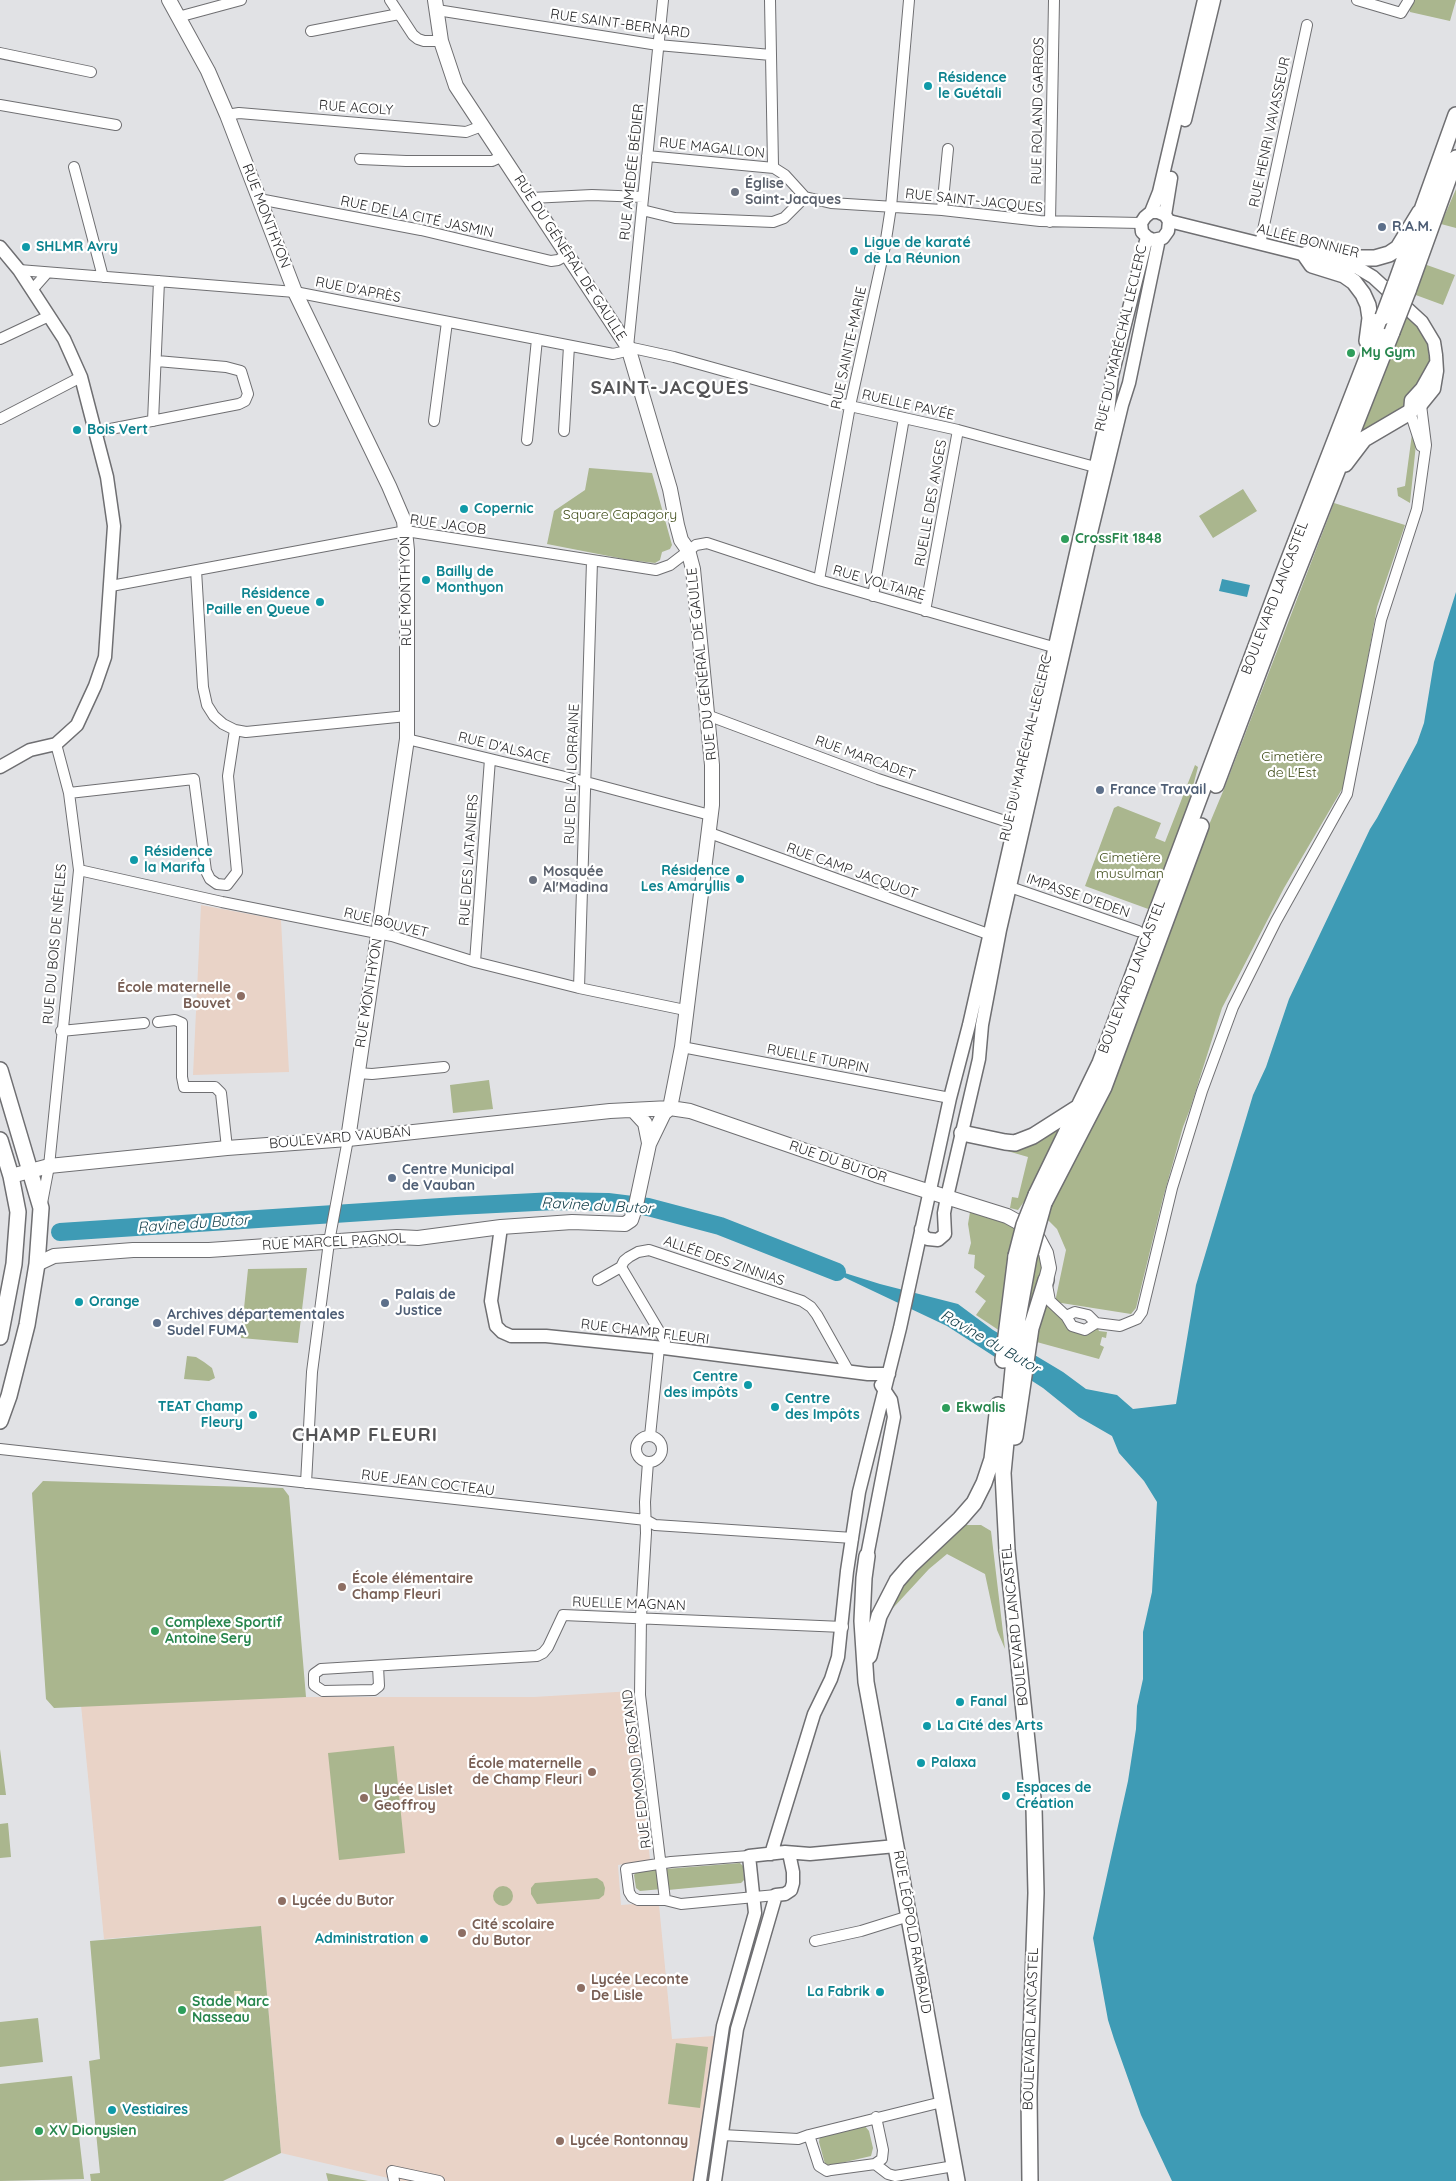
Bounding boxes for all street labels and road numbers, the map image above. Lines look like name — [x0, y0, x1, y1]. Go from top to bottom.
street label: RUE SAINT-BERNARD — [549, 6, 691, 42]
street label: RUE ROLAND GARROS — [1028, 37, 1048, 185]
street label: RUE HENRI VAVASSEUR — [1246, 55, 1294, 209]
street label: RUE ACOLY — [318, 97, 394, 119]
street label: RUE AMÉDÉE BÉDIER — [616, 103, 648, 241]
street label: RUE MAGALLON — [658, 134, 766, 162]
street label: RUE MONTHYON — [238, 161, 294, 271]
street label: RUE DU GÉNÉRAL DE GAULLE — [510, 172, 630, 344]
street label: RUE SAINT-JACQUES — [904, 185, 1044, 217]
street label: RUE DE LA CITÉ JASMIN — [339, 193, 495, 241]
street label: ALLÉE BONNIER — [1255, 220, 1361, 262]
street label: RUE DU MARÉCHAL LECLERC — [1091, 243, 1151, 433]
street label: RUE D'APRÈS — [314, 274, 402, 306]
street label: RUE SAINTE-MARIE — [828, 285, 870, 411]
street label: RUELLE PAVÉE — [860, 386, 956, 424]
street label: RUELLE DES ANGES — [912, 438, 950, 568]
street label: RUE JACOB — [409, 511, 487, 539]
street label: BOULEVARD LANCASTEL — [1238, 519, 1312, 677]
street label: RUE MONTHYON — [397, 536, 415, 646]
street label: RUE VOLTAIRE — [831, 562, 927, 604]
street label: RUE DU GÉNÉRAL DE GAULLE — [684, 567, 720, 761]
street label: RUE DU MARÉCHAL LECLERC — [996, 653, 1056, 843]
street label: RUE DE LA LORRAINE — [561, 703, 583, 845]
street label: RUE D'ALSACE — [456, 728, 552, 768]
street label: RUE MARCADET — [813, 732, 917, 784]
street label: RUE DES LATANIERS — [456, 793, 482, 927]
street label: RUE CAMP JACQUOT — [784, 839, 920, 903]
street label: RUE DU BOIS DE NÈFLES — [40, 863, 70, 1025]
street label: IMPASSE D'EDEN — [1024, 870, 1132, 922]
street label: BOULEVARD LANCASTEL — [1095, 898, 1169, 1056]
street label: RUE BOUVET — [342, 904, 430, 942]
street label: RUE MONTHYON — [352, 937, 386, 1049]
street label: RUELLE TURPIN — [765, 1041, 871, 1077]
street label: BOULEVARD VAUBAN — [268, 1123, 412, 1153]
street label: RUE DU BUTOR — [787, 1137, 889, 1187]
street label: RUE MARCEL PAGNOL — [262, 1230, 406, 1254]
street label: ALLÉE DES ZINNIAS — [661, 1232, 787, 1290]
street label: RUE CHAMP FLEURI — [580, 1316, 710, 1348]
street label: RUE JEAN COCTEAU — [360, 1466, 496, 1500]
street label: BOULEVARD LANCASTEL — [998, 1543, 1032, 1707]
street label: RUELLE MAGNAN — [572, 1594, 686, 1614]
street label: RUE EDMOND ROSTAND — [619, 1688, 655, 1850]
street label: RUE LÉOPOLD RAMBAUD — [889, 1849, 935, 2015]
street label: BOULEVARD LANCASTEL — [1020, 1947, 1042, 2111]

